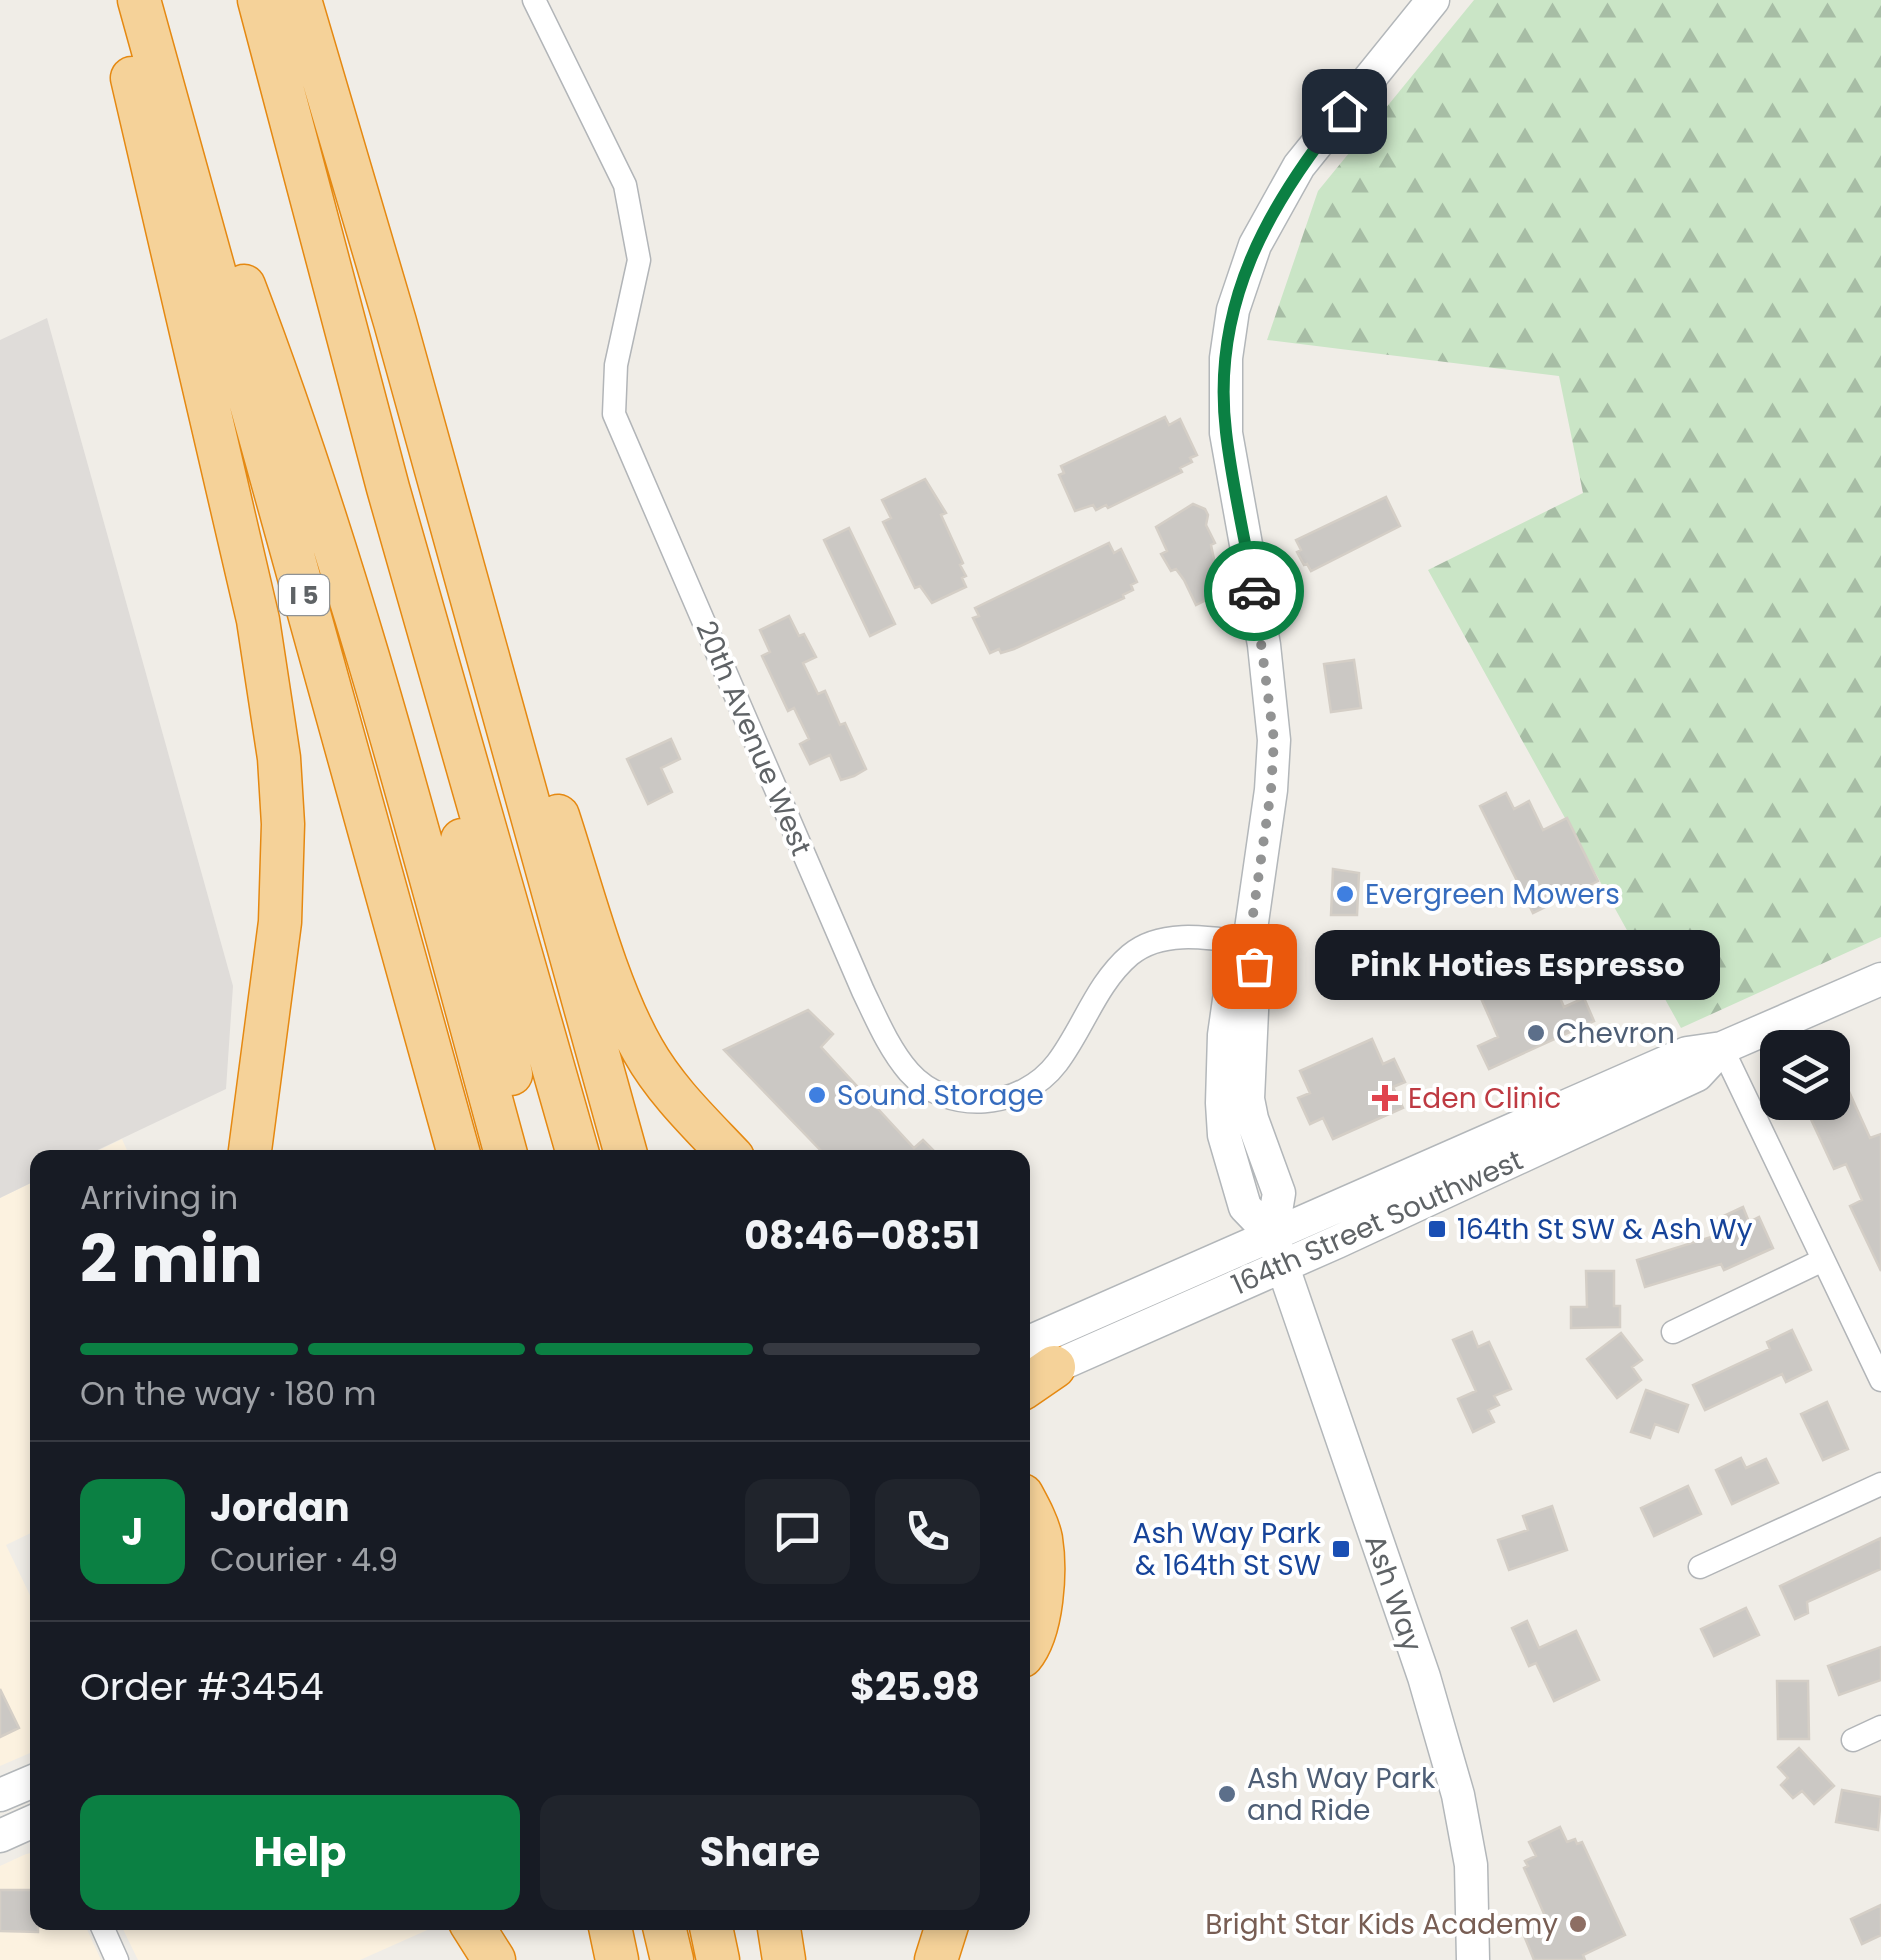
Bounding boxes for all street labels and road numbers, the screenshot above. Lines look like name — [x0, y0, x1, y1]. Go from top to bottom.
road number: I 5 — [279, 575, 329, 615]
street label: 20th Avenue West — [686, 615, 821, 862]
street label: 164th Street Southwest — [1225, 1141, 1529, 1304]
street label: Ash Way — [1355, 1530, 1432, 1657]

